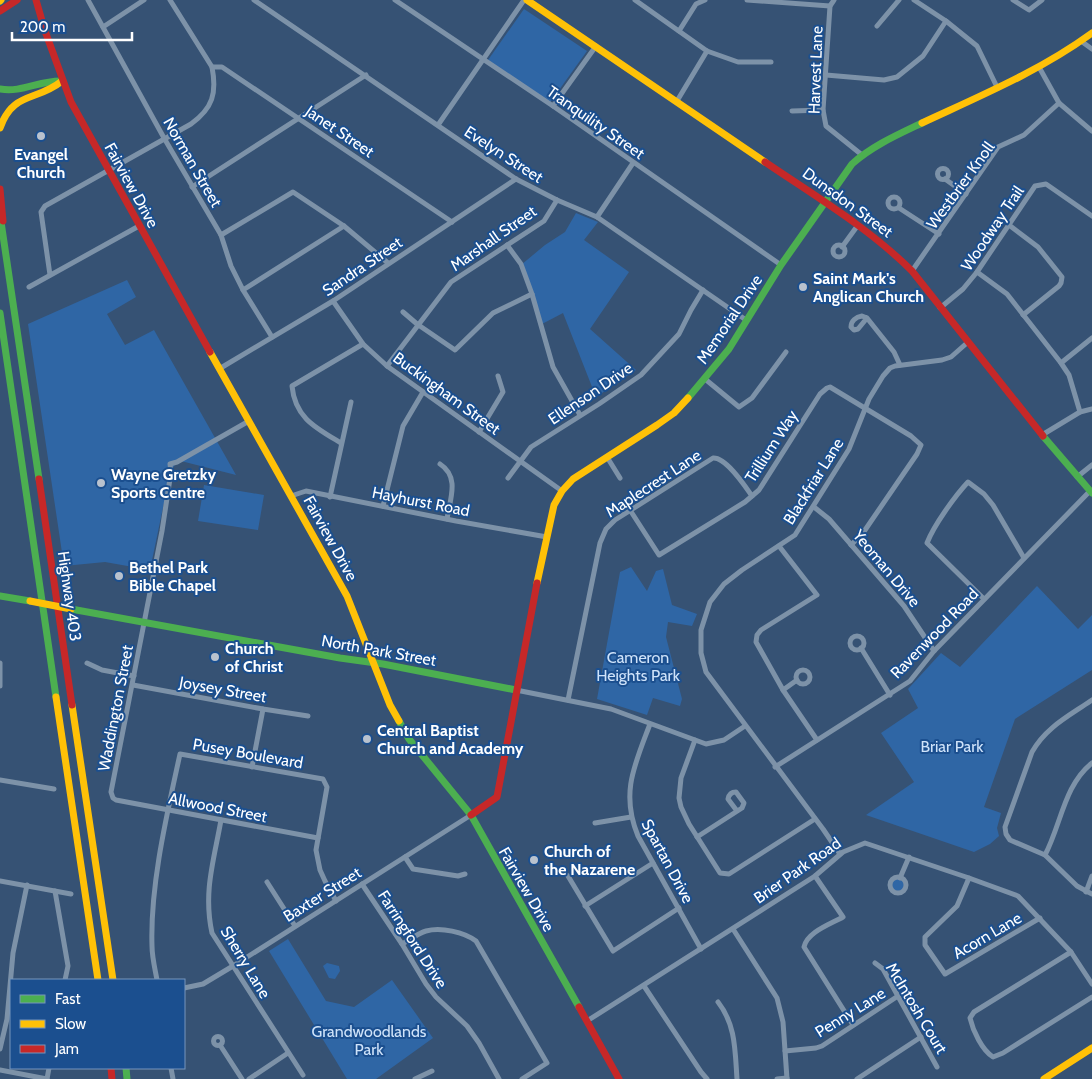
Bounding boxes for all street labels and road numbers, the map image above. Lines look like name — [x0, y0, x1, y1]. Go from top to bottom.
street label: Harvest Lane — [804, 26, 827, 114]
street label: Tranquility Street — [543, 82, 649, 163]
street label: Janet Street — [301, 101, 378, 162]
street label: Norman Street — [159, 114, 226, 211]
street label: Evelyn Street — [461, 122, 547, 187]
street label: Westbrier Knoll — [922, 138, 999, 233]
street label: Fairview Drive — [100, 139, 163, 231]
street label: Dunsdon Street — [799, 163, 897, 242]
street label: Woodway Trail — [957, 182, 1028, 274]
street label: Marshall Street — [447, 201, 541, 275]
street label: Sandra Street — [319, 232, 406, 300]
street label: Memorial Drive — [693, 271, 766, 367]
street label: Buckingham Street — [389, 348, 504, 439]
street label: Ellenson Drive — [545, 358, 636, 429]
street label: Trillium Way — [741, 407, 802, 486]
street label: Blackfriar Lane — [779, 435, 848, 528]
street label: Maplecrest Lane — [602, 445, 705, 521]
street label: Hayhurst Road — [370, 483, 471, 520]
street label: Fairview Drive — [299, 492, 362, 584]
street label: Yeoman Drive — [848, 525, 924, 611]
street label: Highway 403 — [54, 550, 85, 642]
street label: Ravenwood Road — [887, 584, 982, 682]
street label: North Park Street — [320, 631, 438, 670]
street label: Waddington Street — [94, 643, 137, 773]
street label: Joysey Street — [177, 672, 269, 707]
street label: Pusey Boulevard — [191, 734, 305, 773]
street label: Allwood Street — [167, 789, 269, 826]
street label: Spartan Drive — [637, 816, 698, 906]
street label: Brier Park Road — [750, 833, 844, 907]
street label: Fairview Drive — [495, 844, 558, 935]
street label: Baxter Street — [280, 863, 365, 926]
street label: Farringford Drive — [374, 887, 451, 992]
street label: Acorn Lane — [950, 908, 1025, 963]
street label: Sherry Lane — [217, 923, 275, 1002]
street label: McIntosh Court — [882, 959, 952, 1058]
street label: Penny Lane — [812, 983, 889, 1041]

